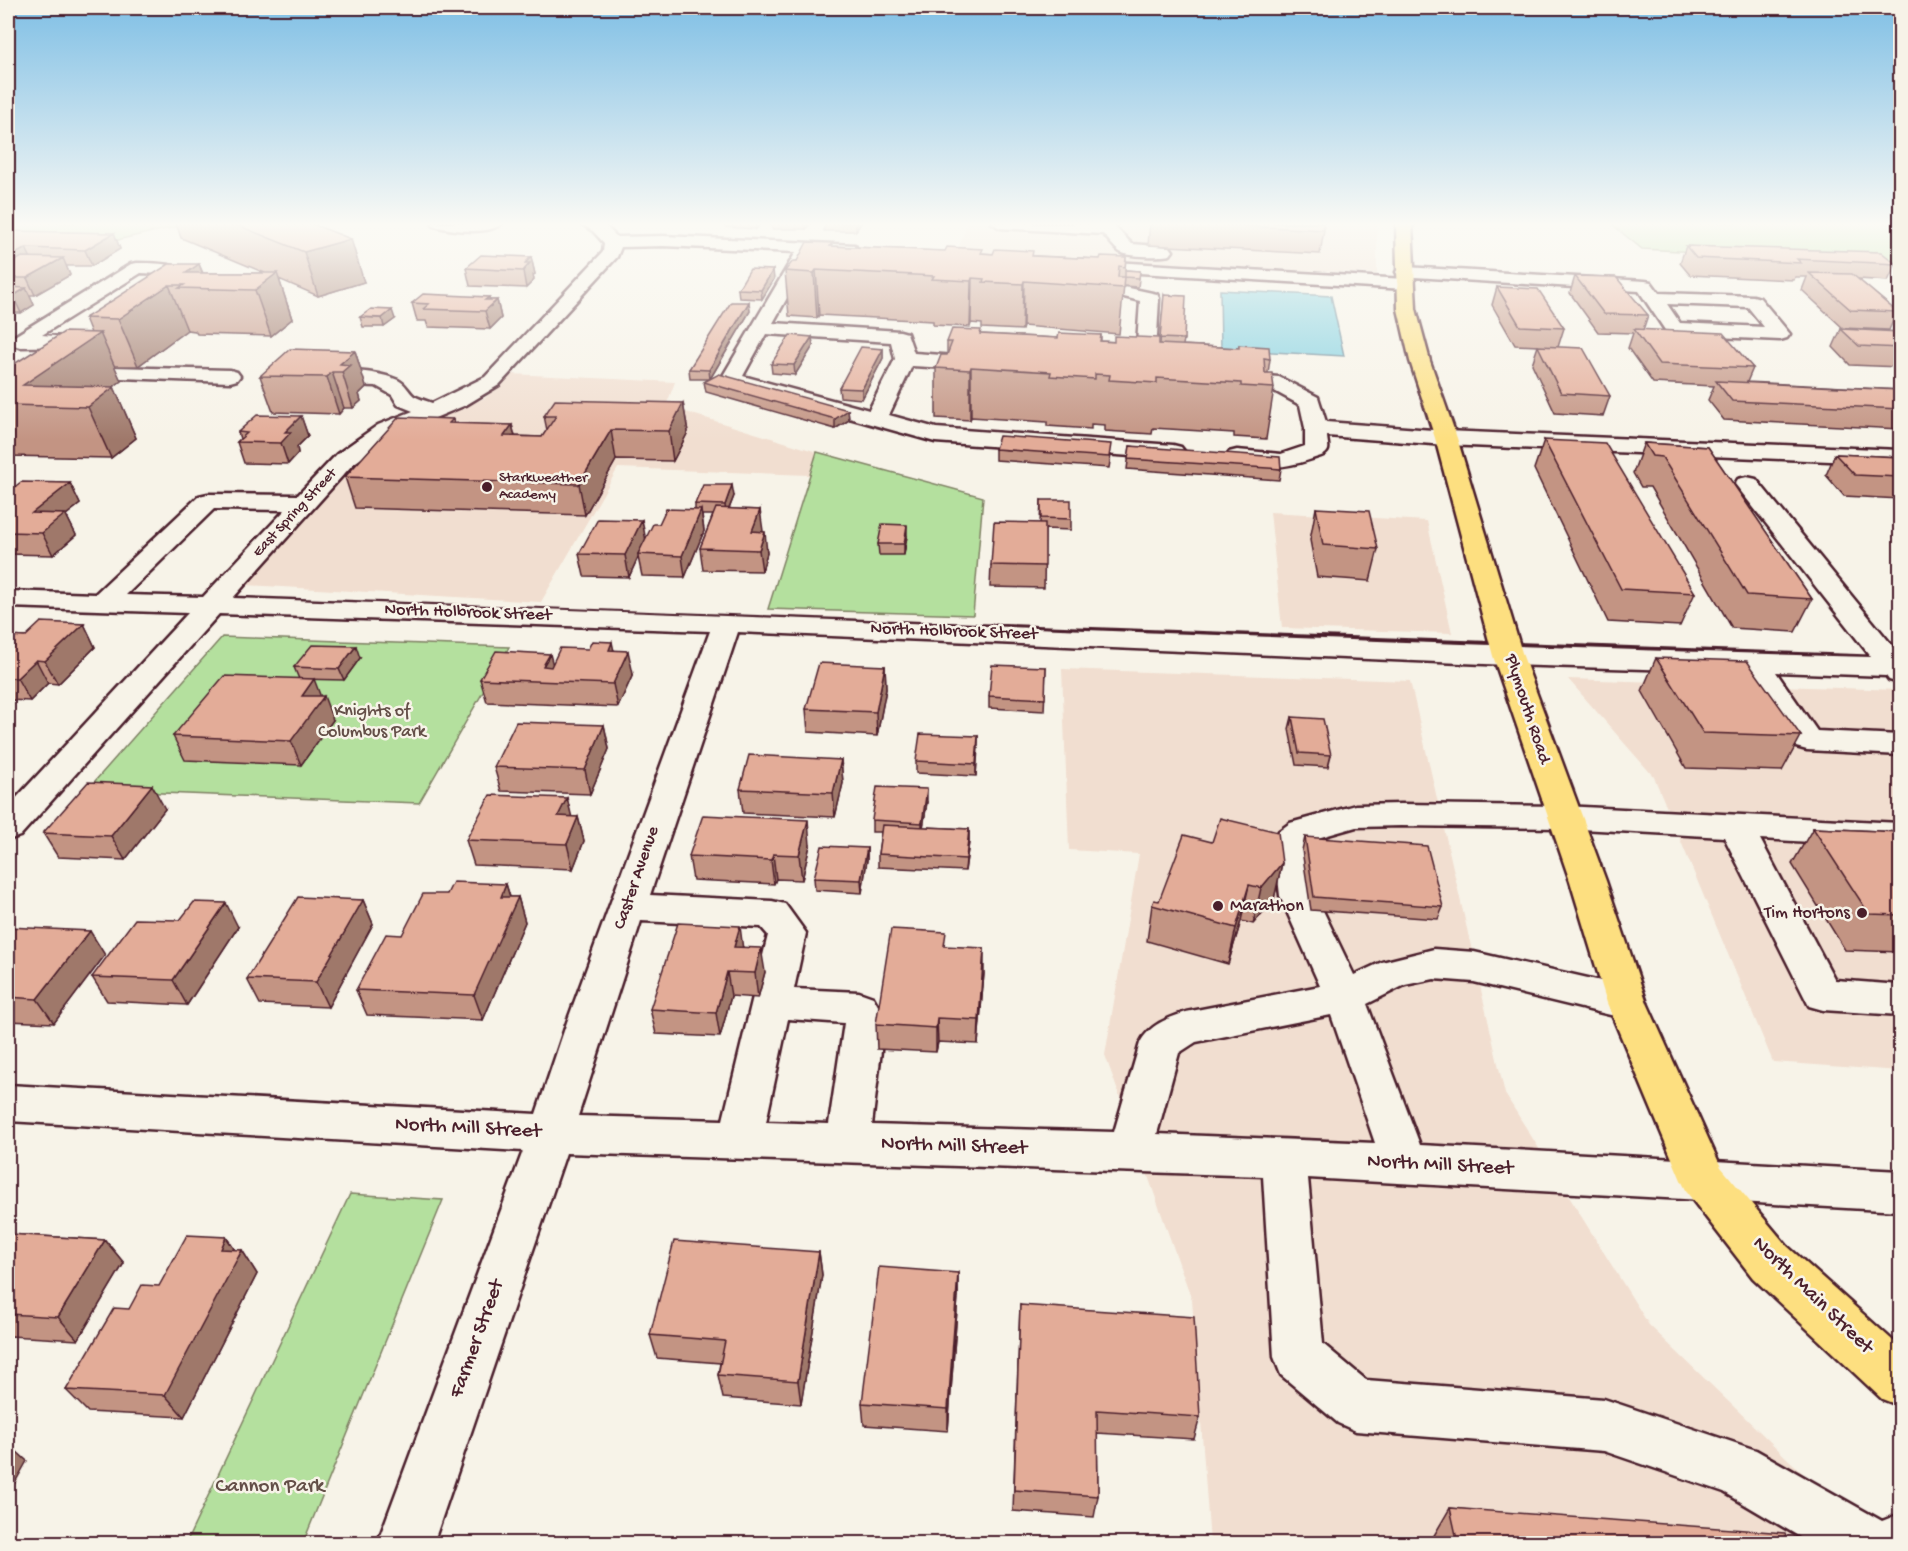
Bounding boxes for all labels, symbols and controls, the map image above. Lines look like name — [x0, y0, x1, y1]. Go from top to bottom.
street label: East Spring Street — [249, 463, 342, 561]
place label: Starkweather Academy — [499, 469, 589, 504]
marker: Starkweather Academy — [480, 480, 494, 494]
street label: North Holbrook Street — [384, 600, 554, 626]
street label: North Holbrook Street — [870, 619, 1040, 645]
street label: Plymouth Road — [1499, 651, 1555, 768]
park label: Knights of Columbus Park — [318, 701, 428, 743]
street label: Caster Avenue — [610, 823, 665, 932]
place label: Marathon — [1230, 896, 1304, 917]
marker: Marathon — [1211, 899, 1225, 913]
place label: Tim Hortons — [1763, 903, 1851, 924]
marker: Tim Hortons — [1855, 906, 1869, 920]
street label: North Mill Street — [394, 1113, 544, 1145]
street label: North Mill Street — [880, 1132, 1030, 1162]
street label: North Mill Street — [1366, 1150, 1516, 1182]
street label: North Main Street — [1746, 1232, 1879, 1362]
street label: Farmer Street — [445, 1274, 512, 1402]
park label: Cannon Park — [216, 1475, 327, 1500]

